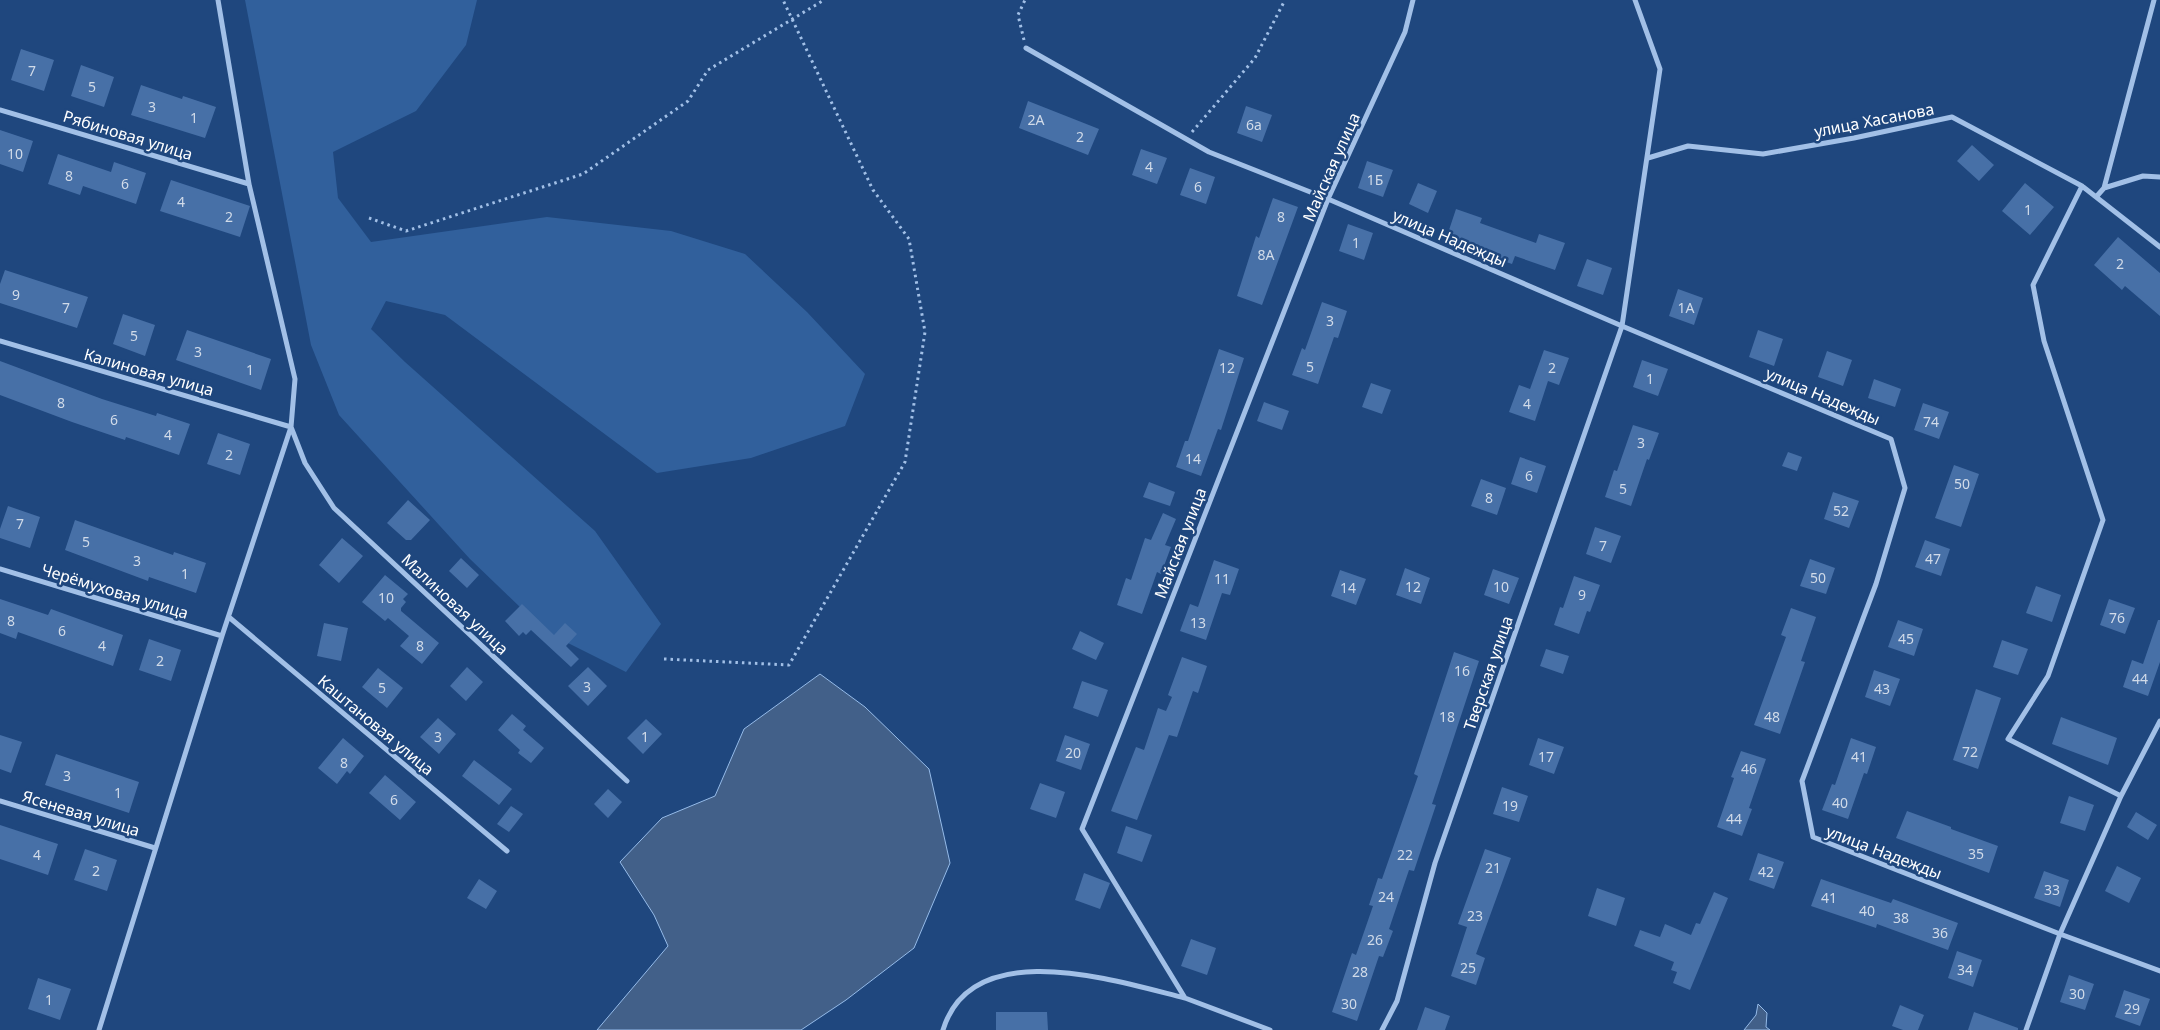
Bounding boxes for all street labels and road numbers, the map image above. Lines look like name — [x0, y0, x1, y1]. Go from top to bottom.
street label: улица Хасанова — [1812, 98, 1936, 142]
street label: Рябиновая улица — [61, 105, 195, 165]
street label: Майская улица — [1297, 109, 1365, 225]
street label: улица Надежды — [1389, 204, 1511, 272]
street label: Калиновая улица — [82, 343, 216, 401]
street label: улица Надежды — [1762, 362, 1884, 430]
street label: Майская улица — [1149, 484, 1211, 602]
street label: Малиновая улица — [397, 549, 513, 659]
street label: Черёмуховая улица — [39, 558, 191, 624]
street label: Тверская улица — [1458, 613, 1518, 733]
street label: Каштановая улица — [313, 670, 439, 780]
street label: Ясеневая улица — [19, 785, 143, 841]
street label: улица Надежды — [1823, 820, 1945, 884]

